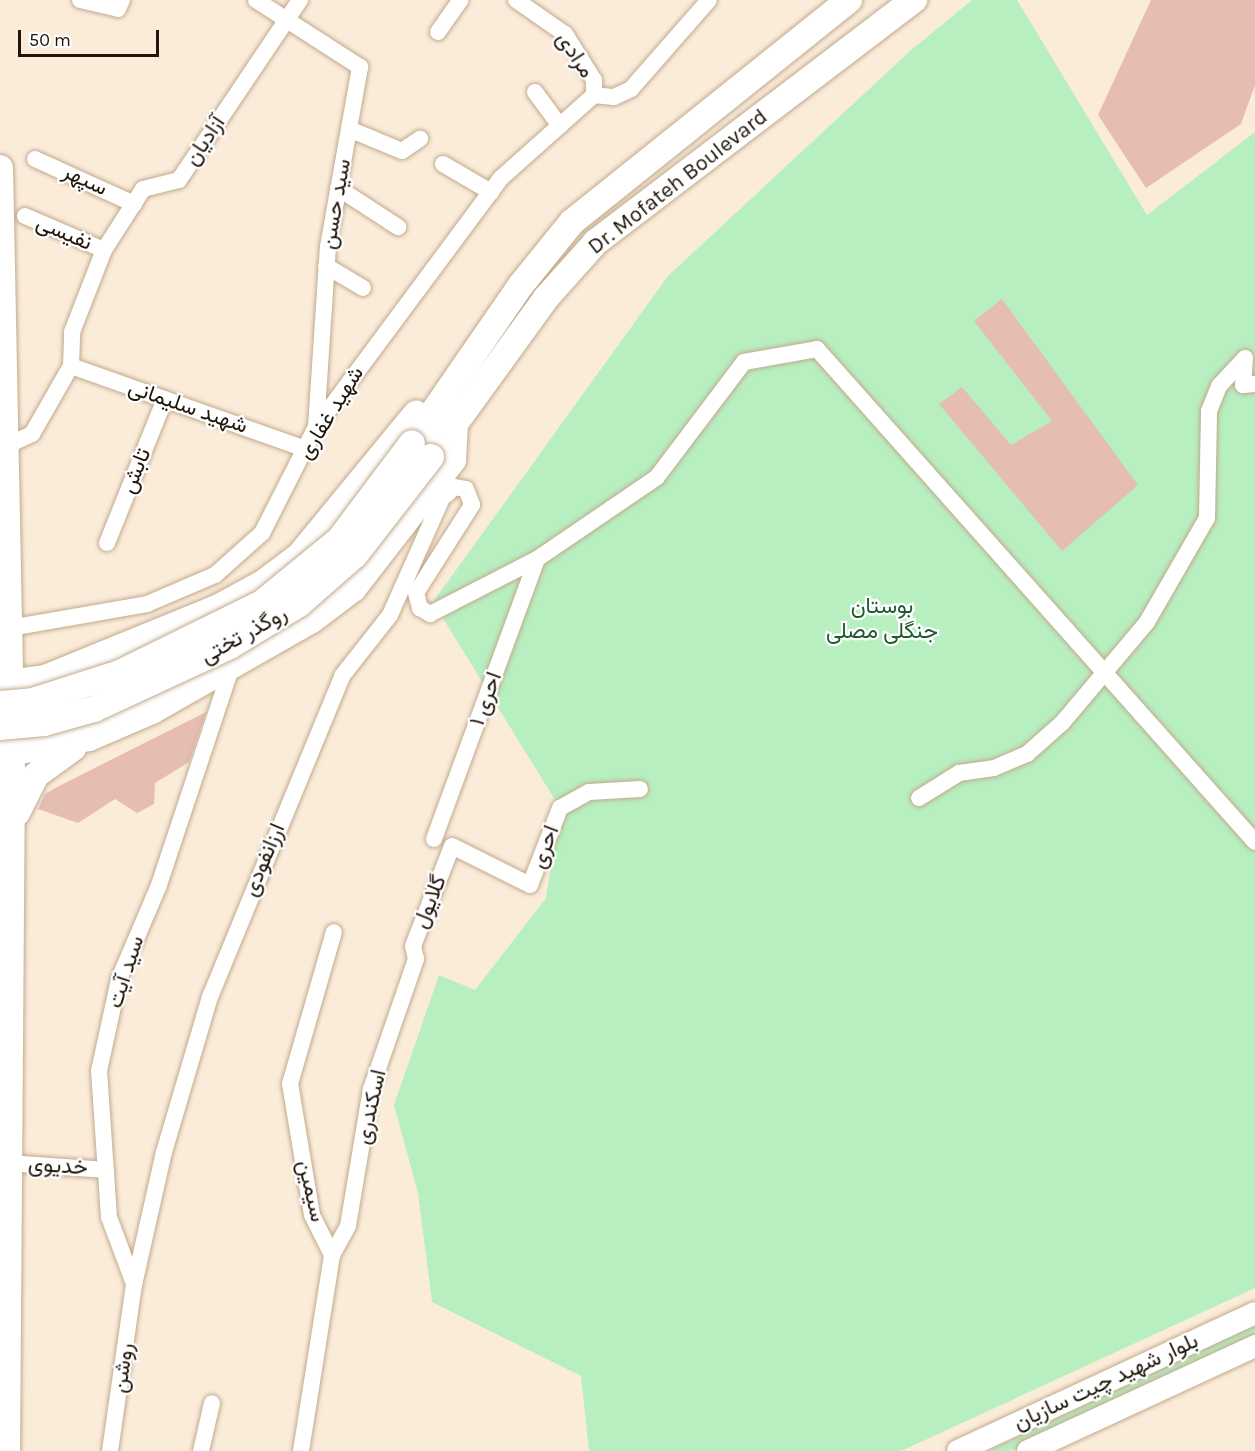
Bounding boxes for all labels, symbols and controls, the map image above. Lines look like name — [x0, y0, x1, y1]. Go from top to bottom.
scale bar — [21, 18, 162, 56]
street label: مرادی — [550, 27, 600, 83]
text: 50 m — [29, 29, 71, 51]
street label: Dr. Mofateh Boulevard — [583, 104, 773, 260]
street label: آزادیان — [179, 111, 231, 171]
street label: سید حسن — [315, 157, 357, 251]
street label: سپهر — [59, 158, 111, 202]
street label: نفیسی — [32, 210, 96, 256]
street label: شهید غفاری — [292, 362, 370, 464]
street label: شهید سلیمانی — [125, 374, 251, 440]
street label: تابش — [115, 444, 157, 498]
park label: بوستان جنگلی مصلی — [826, 593, 938, 644]
street label: روگذر تختی — [196, 600, 292, 670]
street label: احری ۱ — [464, 668, 508, 730]
street label: ارزانفودی — [237, 820, 291, 900]
street label: احری — [525, 822, 565, 872]
street label: گلایول — [407, 872, 453, 932]
street label: سید آیت — [102, 932, 150, 1012]
street label: اسکندری — [350, 1067, 392, 1147]
street label: خدیوی — [27, 1151, 89, 1181]
street label: سیمین — [291, 1158, 331, 1224]
street label: بلوار شهید چیت سازیان — [1009, 1328, 1203, 1436]
street label: روشن — [106, 1341, 140, 1395]

